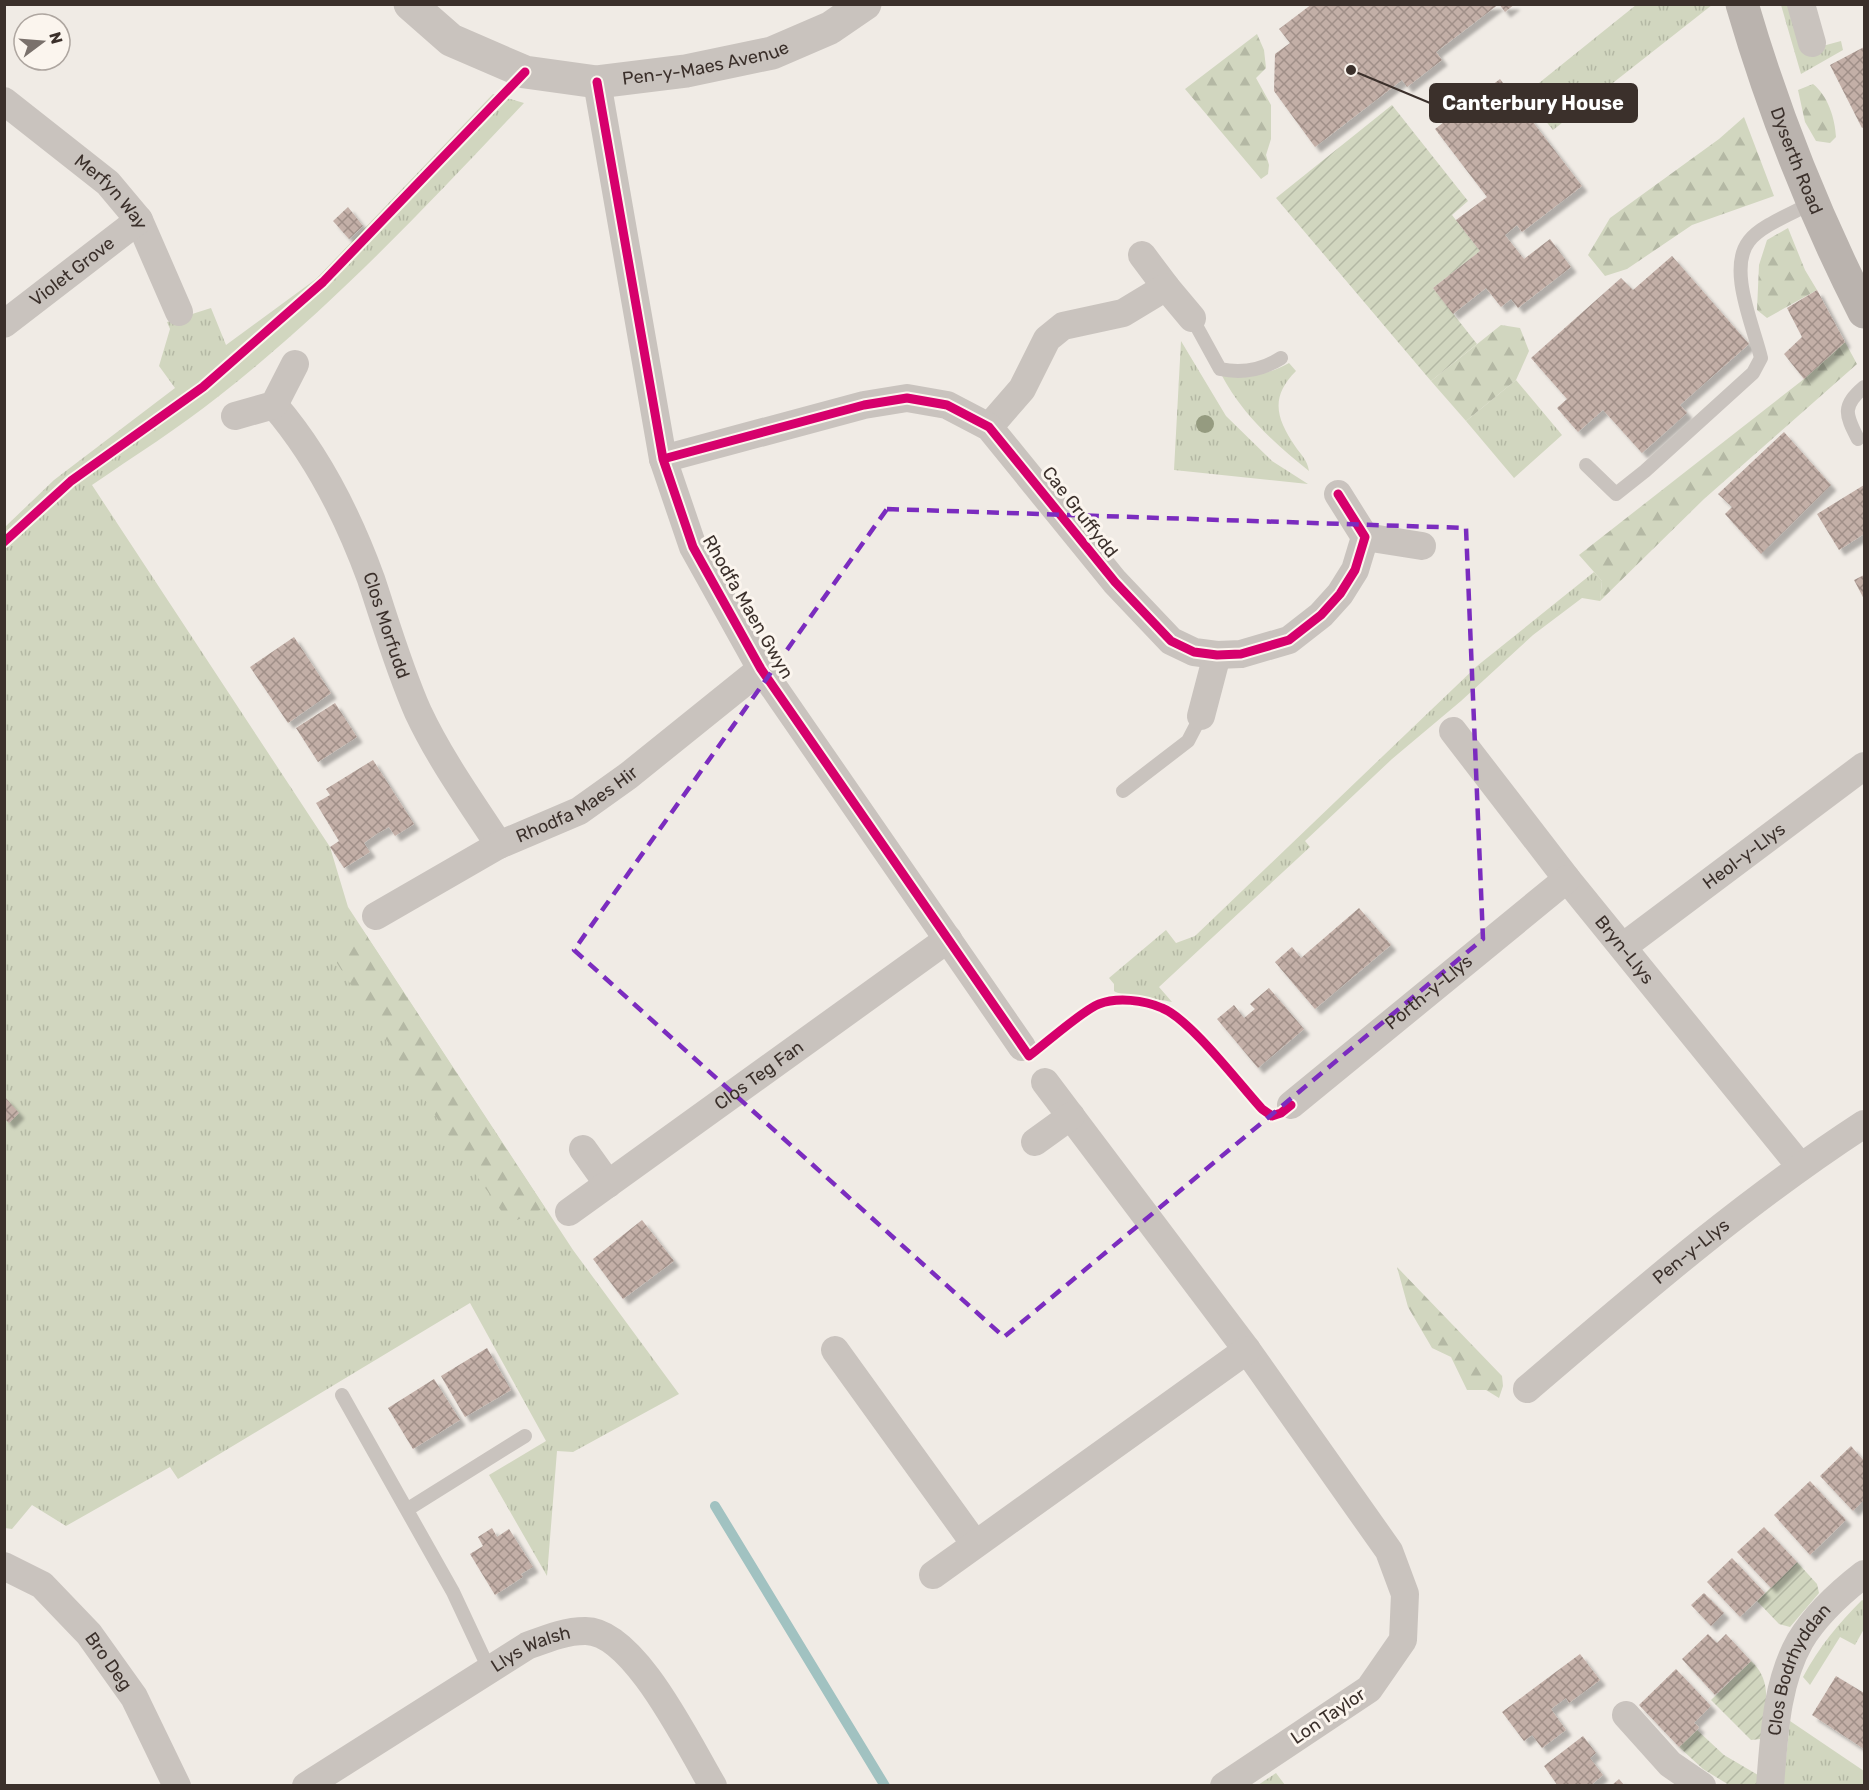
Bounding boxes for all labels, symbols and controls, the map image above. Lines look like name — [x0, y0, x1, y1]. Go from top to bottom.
north arrow — [12, 12, 72, 72]
text: N — [45, 30, 67, 46]
street label: Pen-y-Maes Avenue — [621, 36, 792, 90]
callout: Canterbury House — [1430, 84, 1637, 122]
text: Canterbury House — [1442, 91, 1624, 115]
street label: Dyserth Road — [1766, 104, 1828, 218]
street label: Merfyn Way — [70, 150, 153, 232]
street label: Violet Grove — [25, 232, 119, 311]
street label: Cae Gruffydd — [1038, 462, 1122, 562]
street label: Rhodfa Maen Gwyn — [698, 531, 798, 683]
street label: Clos Morfudd — [358, 569, 414, 682]
street label: Rhodfa Maes Hir — [513, 761, 642, 848]
street label: Heol-y-Llys — [1698, 818, 1790, 894]
street label: Bryn-Llys — [1590, 911, 1659, 988]
street label: Porth-y-Llys — [1381, 950, 1477, 1034]
street label: Clos Teg Fan — [710, 1036, 808, 1115]
street label: Pen-y-Llys — [1648, 1214, 1734, 1289]
street label: Clos Bodrhyddan — [1763, 1599, 1835, 1737]
street label: Llys Walsh — [487, 1621, 573, 1677]
street label: Bro Deg — [80, 1628, 137, 1695]
street label: Lon Taylor — [1287, 1683, 1370, 1749]

